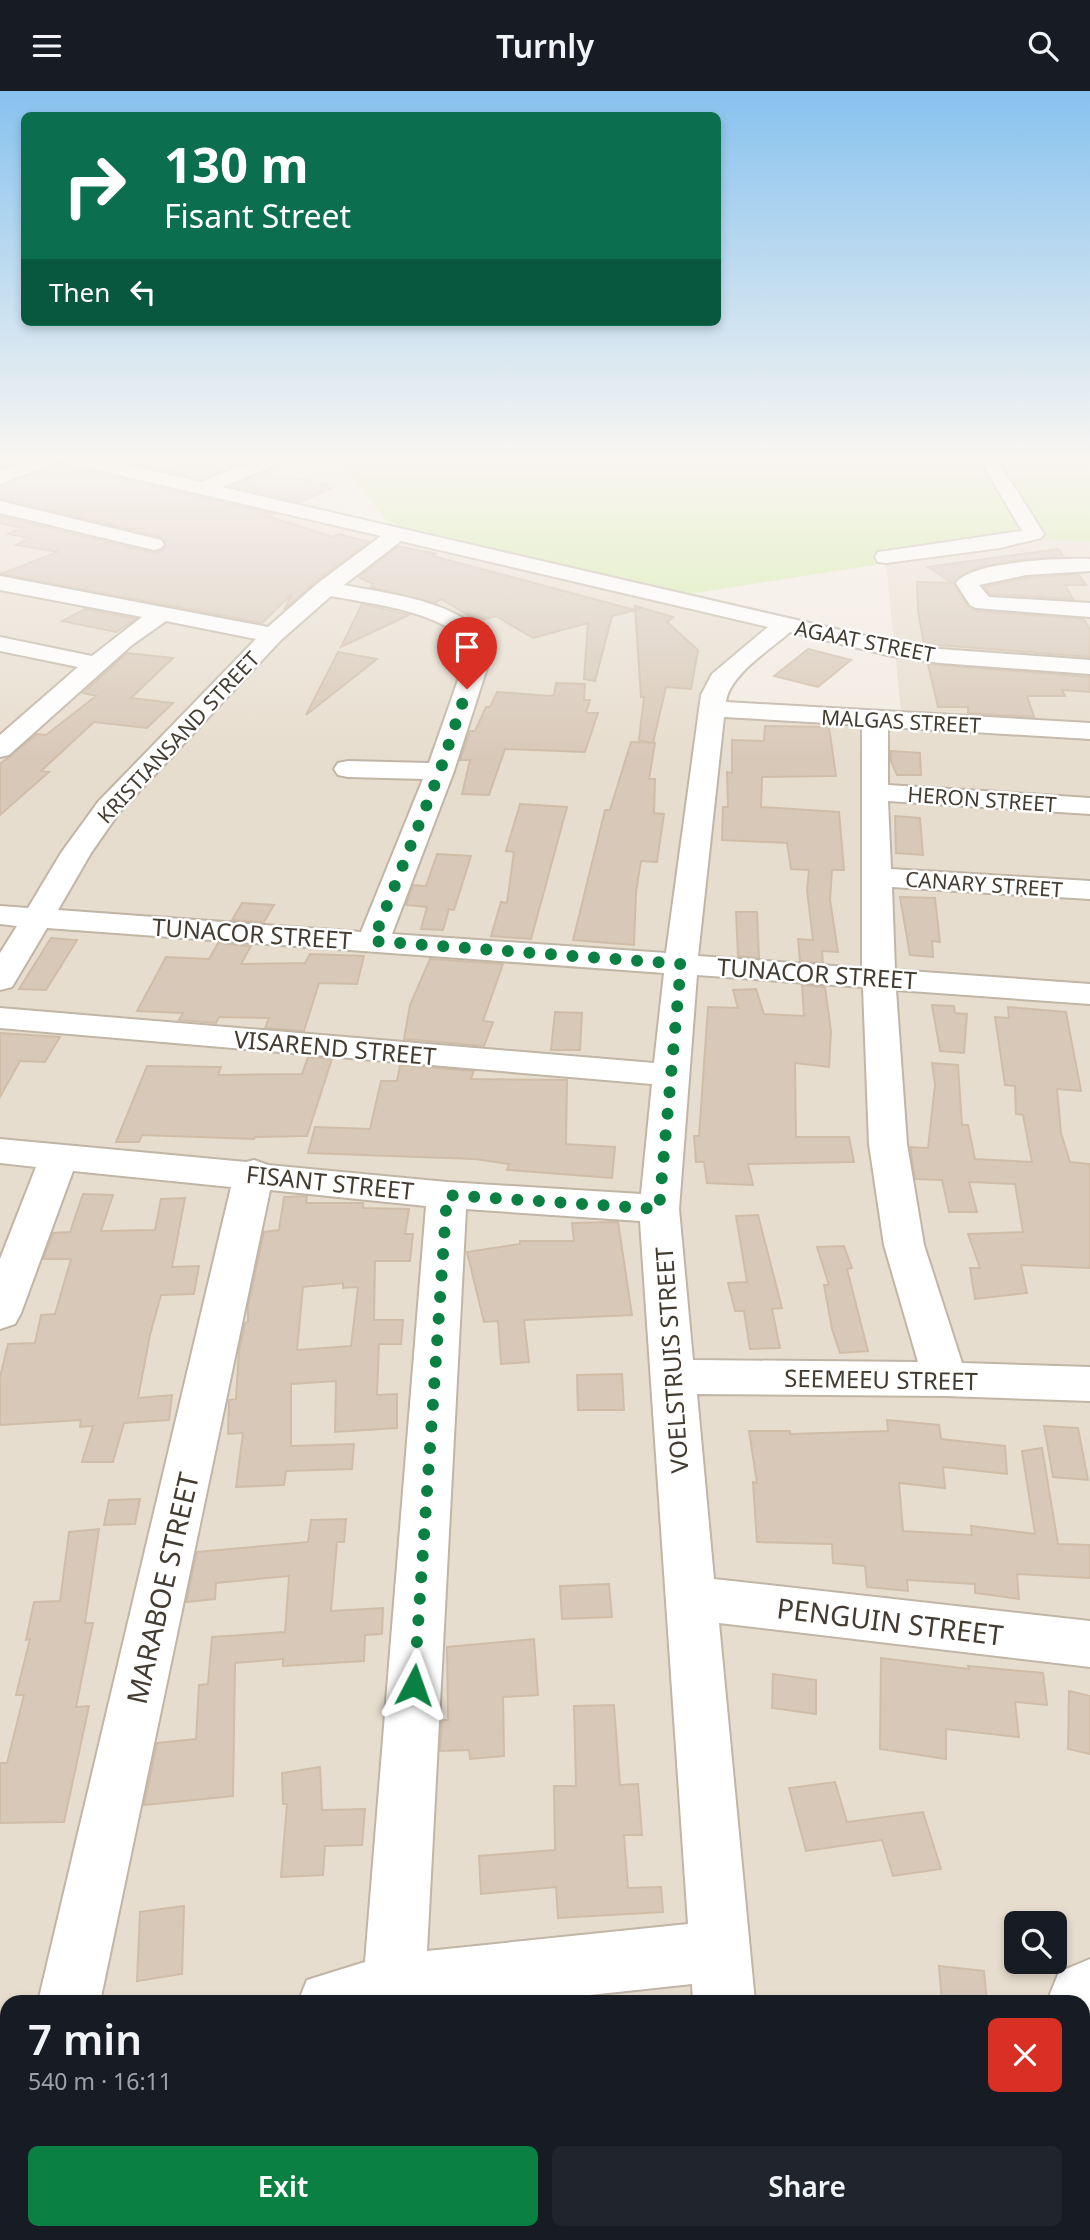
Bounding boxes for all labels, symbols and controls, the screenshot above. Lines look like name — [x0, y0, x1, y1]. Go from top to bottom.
text: Turnly — [496, 24, 594, 67]
icon: menu — [28, 27, 66, 65]
icon: search — [1024, 27, 1062, 65]
text: 130 m — [164, 131, 309, 197]
icon: right — [49, 140, 140, 231]
text: Fisant Street — [164, 194, 351, 237]
icon: left — [124, 273, 162, 311]
text: Then — [49, 274, 110, 310]
street label: AGAAT STREET — [793, 614, 938, 668]
pin — [437, 617, 497, 689]
icon: arrive — [448, 628, 486, 666]
street label: KRISTIANSAND STREET — [91, 645, 265, 829]
street label: MALGAS STREET — [820, 703, 982, 739]
street label: HERON STREET — [906, 780, 1058, 818]
street label: CANARY STREET — [904, 865, 1064, 903]
street label: TUNACOR STREET — [151, 910, 354, 956]
street label: TUNACOR STREET — [716, 950, 919, 996]
street label: VISAREND STREET — [233, 1022, 438, 1072]
street label: FISANT STREET — [245, 1157, 416, 1207]
street label: VOELSTRUIS STREET — [647, 1245, 695, 1474]
street label: SEEMEEU STREET — [784, 1361, 979, 1397]
street label: MARABOE STREET — [117, 1468, 207, 1708]
street label: PENGUIN STREET — [775, 1588, 1006, 1654]
position arrow — [377, 1648, 451, 1722]
map controls — [1004, 1911, 1067, 1974]
button: search — [1004, 1911, 1067, 1974]
text: 7 min — [28, 2010, 142, 2067]
button: close — [988, 2018, 1062, 2092]
text: 540 m · 16:11 — [28, 2065, 172, 2097]
button: Exit — [28, 2146, 538, 2226]
button: Share — [552, 2146, 1062, 2226]

